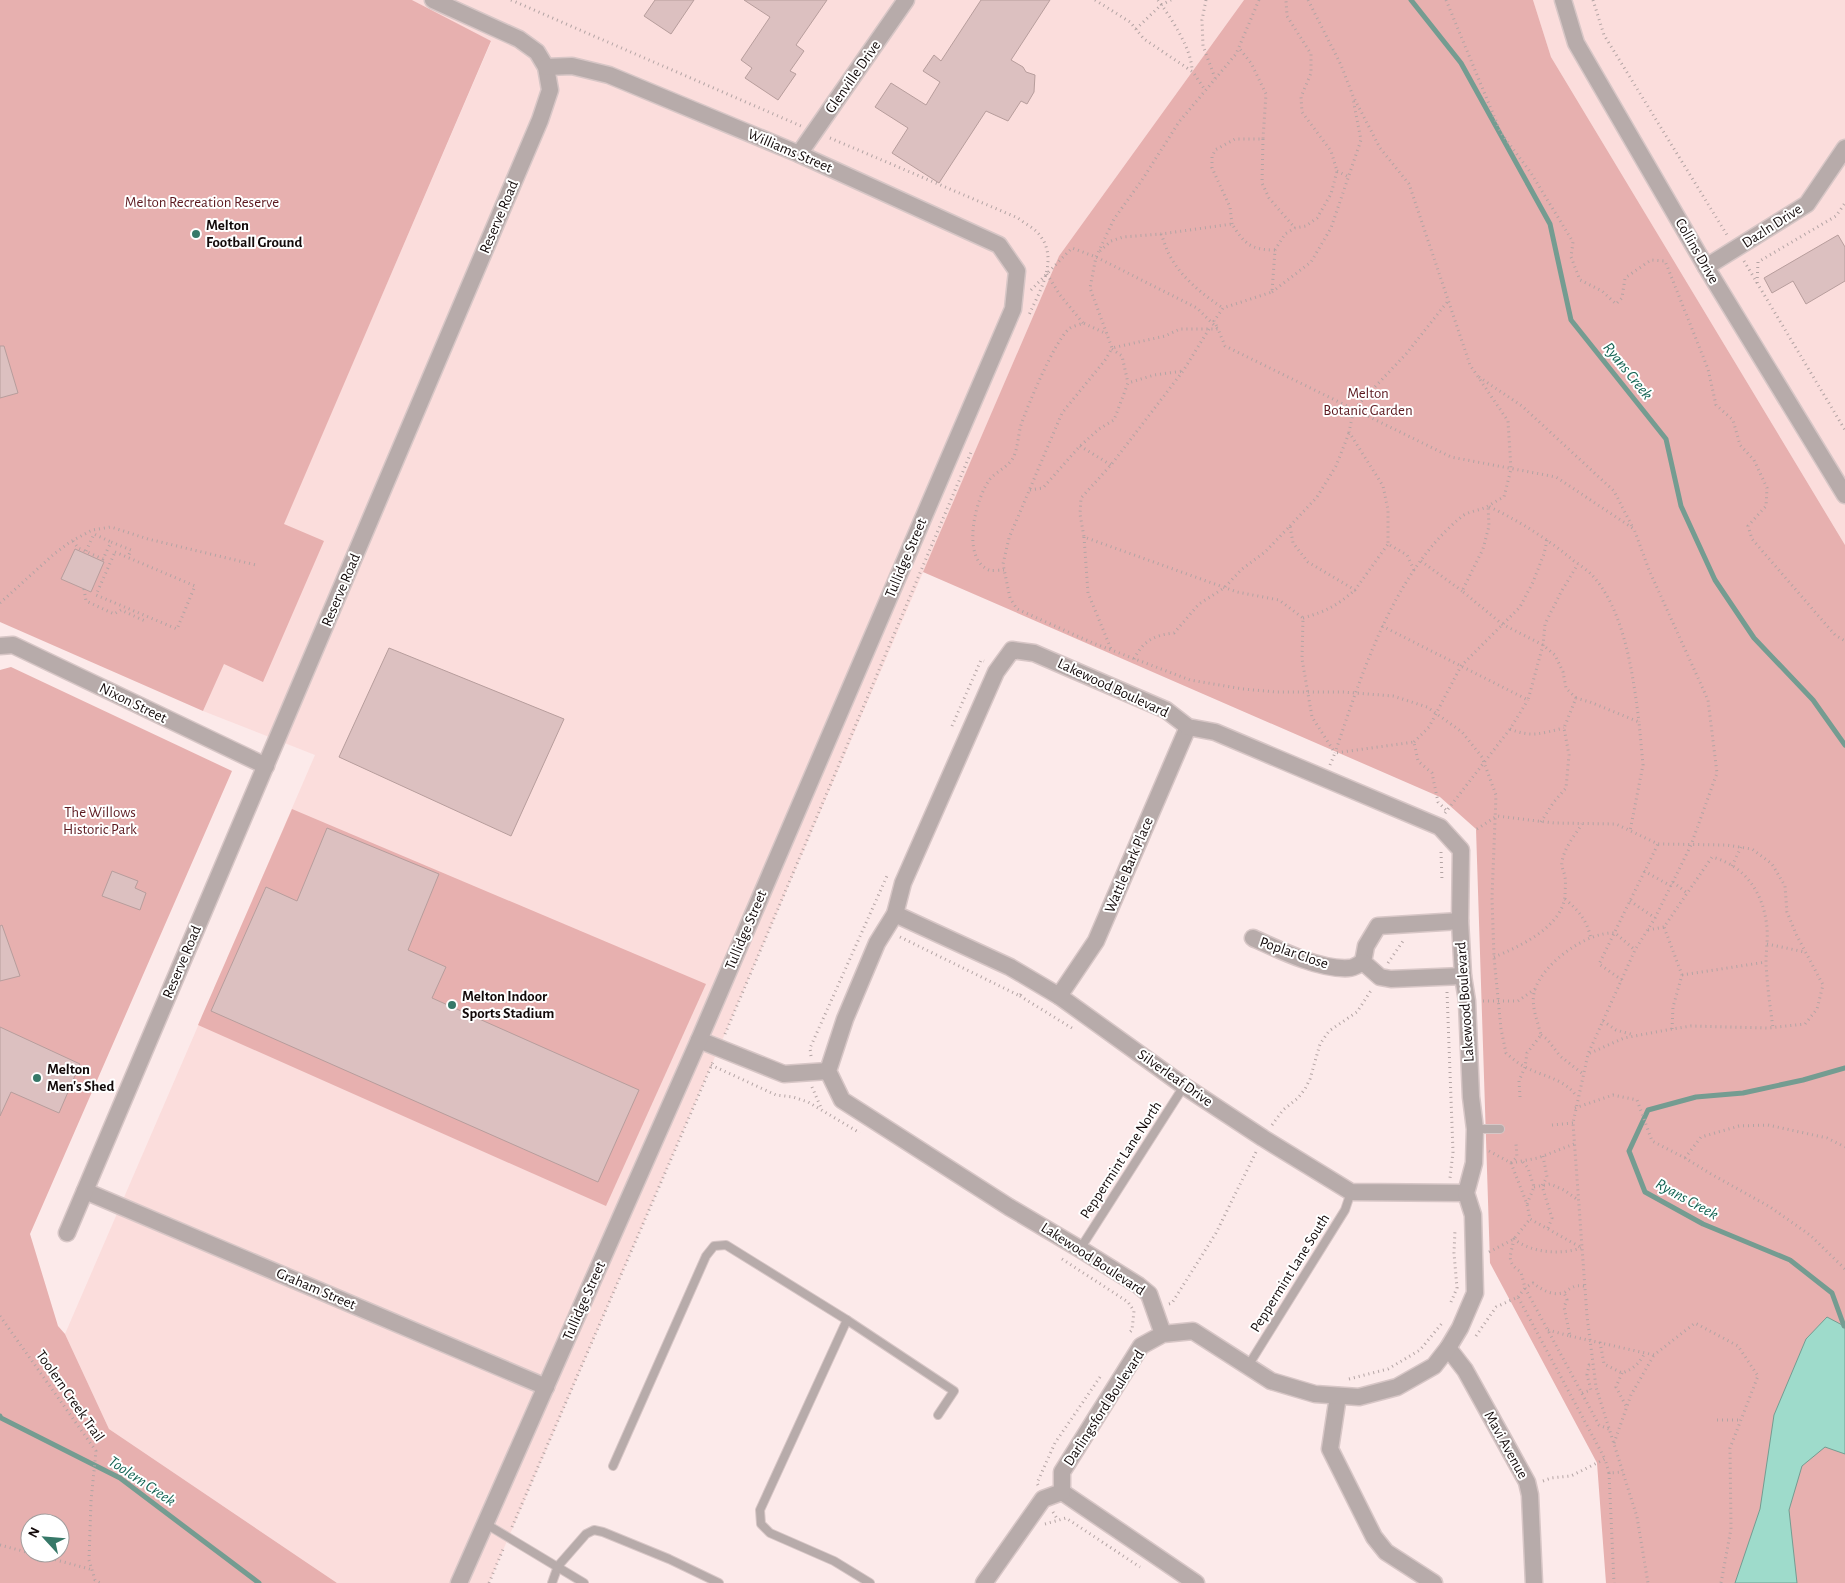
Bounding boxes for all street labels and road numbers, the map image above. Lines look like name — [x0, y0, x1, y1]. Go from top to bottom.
street label: Glenville Drive — [823, 38, 884, 116]
street label: Williams Street — [746, 126, 835, 176]
street label: Reserve Road — [477, 178, 521, 256]
street label: Dazln Drive — [1739, 201, 1805, 251]
street label: Collins Drive — [1672, 216, 1722, 286]
street label: Tullidge Street — [883, 516, 930, 600]
street label: Reserve Road — [319, 551, 363, 629]
street label: Lakewood Boulevard — [1055, 656, 1171, 720]
street label: Nixon Street — [97, 680, 169, 726]
street label: Wattle Bark Place — [1102, 815, 1156, 915]
street label: Tullidge Street — [723, 888, 770, 972]
street label: Reserve Road — [160, 923, 204, 1001]
street label: Poplar Close — [1258, 934, 1330, 972]
street label: Lakewood Boulevard — [1453, 941, 1477, 1063]
street label: Silverleaf Drive — [1135, 1047, 1215, 1109]
street label: Peppermint Lane North — [1078, 1099, 1164, 1221]
street label: Peppermint Lane South — [1248, 1211, 1332, 1335]
street label: Lakewood Boulevard — [1038, 1220, 1148, 1298]
street label: Tullidge Street — [560, 1259, 608, 1343]
street label: Graham Street — [274, 1266, 358, 1313]
street label: Darlingsford Boulevard — [1061, 1347, 1147, 1469]
street label: Toolern Creek Trail — [33, 1348, 107, 1444]
street label: Mavi Avenue — [1481, 1409, 1531, 1481]

